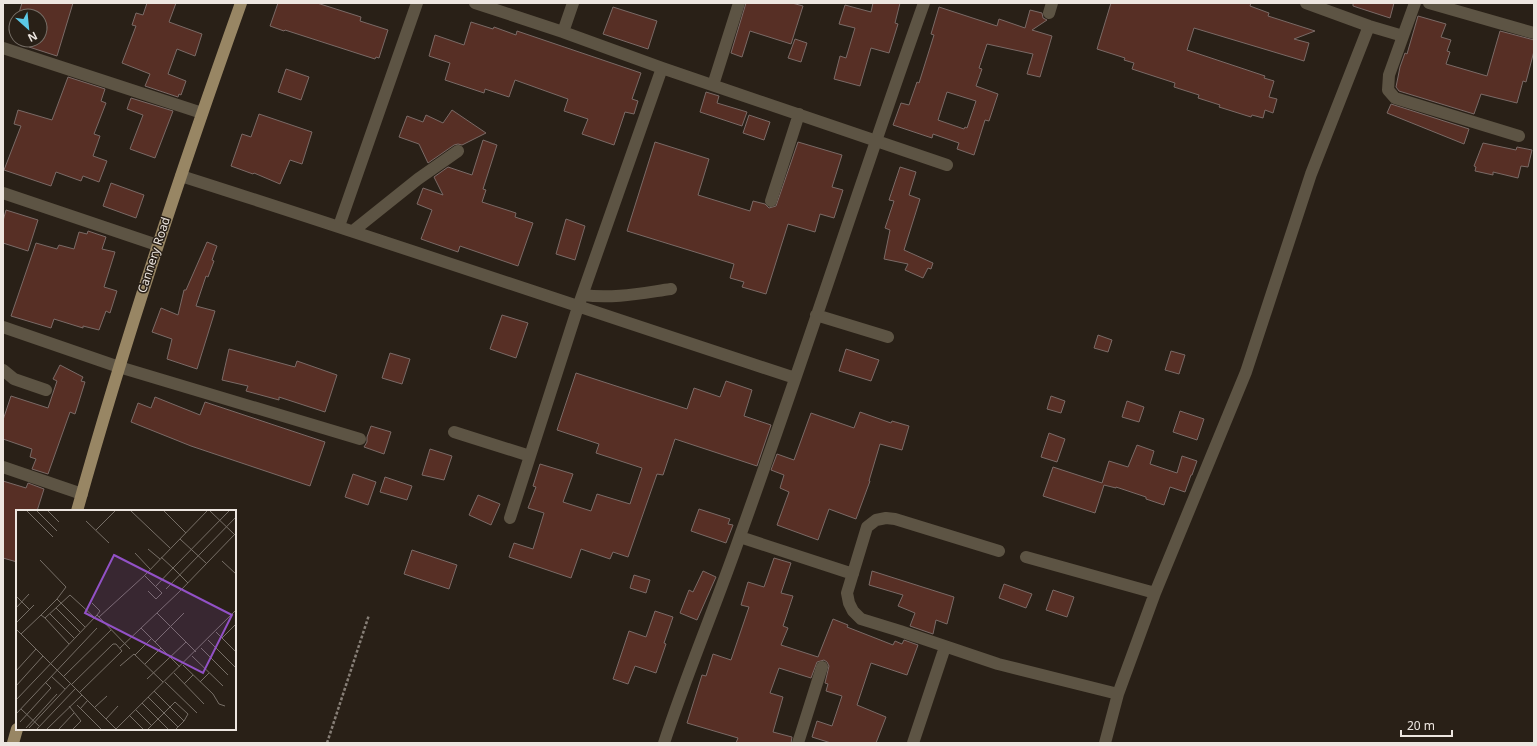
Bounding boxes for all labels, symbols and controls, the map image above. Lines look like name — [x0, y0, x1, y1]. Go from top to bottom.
north arrow — [8, 8, 48, 48]
text: N — [25, 29, 40, 46]
street label: Cannery Road — [133, 215, 174, 295]
inset map — [16, 510, 236, 730]
scale bar — [1401, 712, 1452, 738]
text: 20 m — [1407, 717, 1435, 734]

